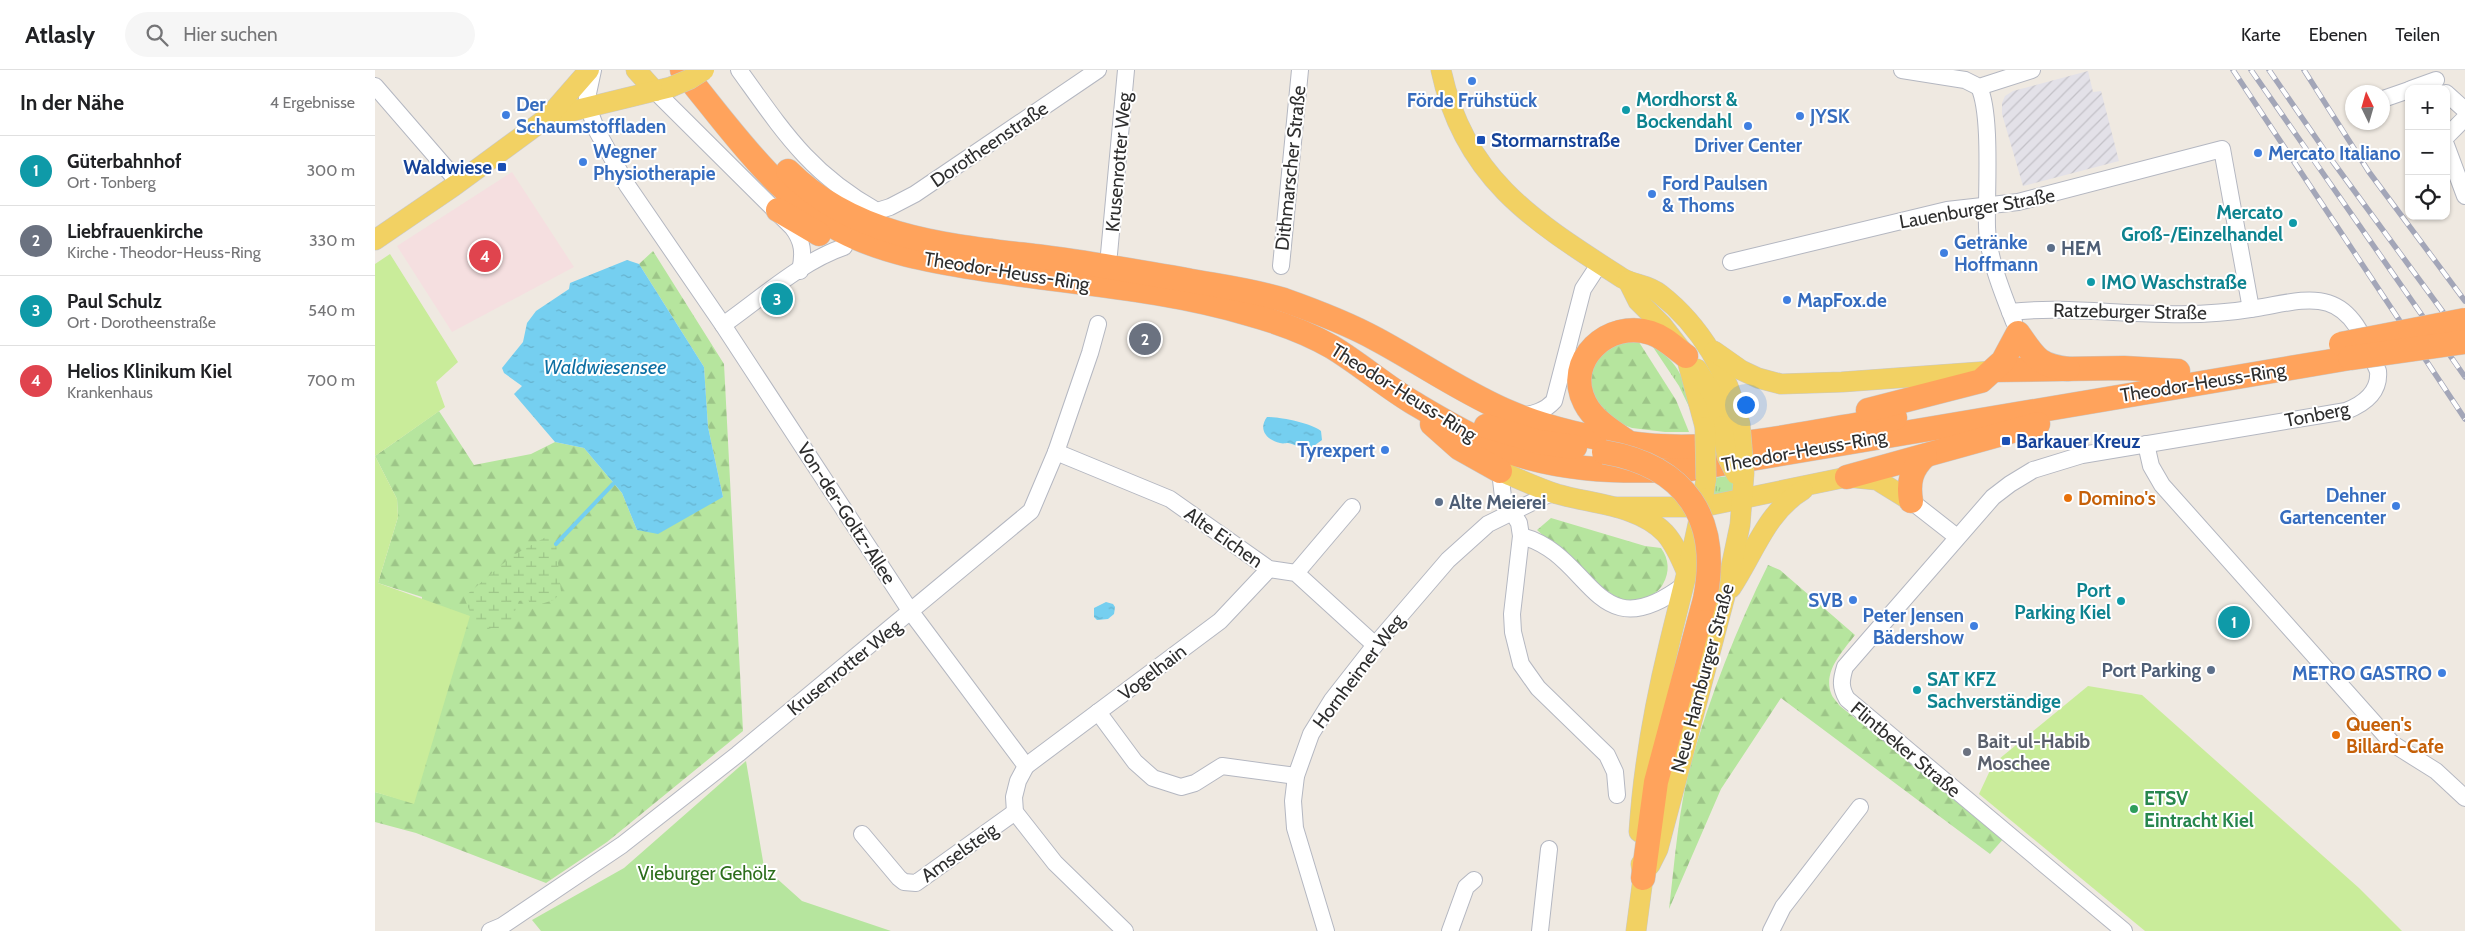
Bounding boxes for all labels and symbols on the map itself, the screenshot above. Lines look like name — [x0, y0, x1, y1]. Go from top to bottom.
marker: Förde Frühstück — [1466, 75, 1478, 87]
street label: Dithmarscher Straße — [1270, 84, 1311, 252]
north arrow — [2345, 85, 2390, 130]
place label: Mordhorst & Bockendahl — [1636, 88, 1738, 133]
place label: Förde Frühstück — [1407, 89, 1538, 112]
street label: Krusenrotter Weg — [1101, 91, 1136, 233]
place label: Der Schaumstoffladen — [516, 93, 666, 138]
street label: Dorotheenstraße — [926, 96, 1053, 192]
marker: Mordhorst & Bockendahl — [1620, 104, 1632, 116]
place label: JYSK — [1809, 105, 1850, 128]
marker: Der Schaumstoffladen — [500, 109, 512, 121]
marker: JYSK — [1794, 110, 1806, 122]
marker: Driver Center — [1742, 120, 1754, 132]
place label: Stormarnstraße — [1491, 129, 1620, 152]
marker: Stormarnstraße — [1475, 134, 1487, 146]
place label: Driver Center — [1694, 134, 1803, 157]
place label: Wegner Physiotherapie — [593, 140, 716, 185]
place label: Mercato Italiano — [2268, 142, 2401, 165]
marker: Mercato Italiano — [2252, 147, 2264, 159]
place label: Waldwiese — [403, 156, 492, 179]
marker: Wegner Physiotherapie — [577, 156, 589, 168]
marker: Waldwiese — [496, 161, 508, 173]
place label: Ford Paulsen & Thoms — [1662, 172, 1768, 217]
street label: Lauenburger Straße — [1897, 183, 2057, 234]
marker: Ford Paulsen & Thoms — [1646, 188, 1658, 200]
place label: Mercato Groß-/Einzelhandel — [2121, 201, 2283, 246]
marker: Mercato Groß-/Einzelhandel — [2287, 217, 2299, 229]
place label: Getränke Hoffmann — [1954, 231, 2038, 276]
pin: 4 — [469, 237, 501, 275]
place label: HEM — [2061, 237, 2102, 260]
marker: HEM — [2045, 242, 2057, 254]
street label: Theodor-Heuss-Ring — [923, 247, 1092, 296]
marker: Getränke Hoffmann — [1938, 247, 1950, 259]
place label: IMO Waschstraße — [2101, 271, 2247, 294]
marker: IMO Waschstraße — [2085, 276, 2097, 288]
pin: 3 — [761, 280, 793, 318]
place label: MapFox.de — [1797, 289, 1887, 312]
marker: MapFox.de — [1781, 294, 1793, 306]
street label: Ratzeburger Straße — [2053, 299, 2207, 324]
pin: 2 — [1129, 320, 1161, 358]
street label: Theodor-Heuss-Ring — [1327, 338, 1481, 447]
water label: Waldwiesensee — [544, 355, 666, 379]
street label: Theodor-Heuss-Ring — [2119, 358, 2288, 407]
your location — [1733, 392, 1759, 418]
street label: Tonberg — [2283, 397, 2352, 432]
street label: Theodor-Heuss-Ring — [1720, 425, 1889, 476]
place label: Barkauer Kreuz — [2016, 430, 2140, 453]
marker: Barkauer Kreuz — [2000, 435, 2012, 447]
street label: Von-der-Goltz-Allee — [792, 438, 901, 589]
place label: Tyrexpert — [1297, 439, 1375, 462]
marker: Tyrexpert — [1379, 444, 1391, 456]
place label: Dehner Gartencenter — [2280, 484, 2387, 529]
place label: Domino's — [2078, 487, 2156, 510]
place label: Alte Meierei — [1449, 491, 1546, 514]
marker: Domino's — [2062, 492, 2074, 504]
marker: Alte Meierei — [1433, 496, 1445, 508]
marker: Dehner Gartencenter — [2390, 500, 2402, 512]
street label: Alte Eichen — [1180, 502, 1267, 573]
place label: Port Parking Kiel — [2014, 579, 2111, 624]
street label: Neue Hamburger Straße — [1666, 581, 1739, 775]
place label: SVB — [1808, 589, 1843, 612]
marker: SVB — [1847, 594, 1859, 606]
marker: Port Parking Kiel — [2115, 595, 2127, 607]
pin: 1 — [2218, 603, 2250, 641]
place label: Peter Jensen Bädershow — [1863, 604, 1964, 649]
street label: Hornheimer Weg — [1308, 609, 1409, 733]
street label: Krusenrotter Weg — [783, 614, 906, 720]
marker: Peter Jensen Bädershow — [1968, 620, 1980, 632]
street label: Vogelhain — [1114, 640, 1191, 705]
place label: Port Parking — [2101, 659, 2201, 682]
place label: METRO GASTRO — [2292, 662, 2432, 685]
marker: Port Parking — [2205, 664, 2217, 676]
marker: METRO GASTRO — [2436, 667, 2448, 679]
place label: SAT KFZ Sachverständige — [1927, 668, 2061, 713]
marker: SAT KFZ Sachverständige — [1911, 684, 1923, 696]
street label: Flintbeker Straße — [1846, 697, 1966, 802]
place label: Queen's Billard-Cafe — [2346, 713, 2444, 758]
marker: Queen's Billard-Cafe — [2330, 729, 2342, 741]
place label: Bait-ul-Habib Moschee — [1977, 730, 2090, 775]
marker: Bait-ul-Habib Moschee — [1961, 746, 1973, 758]
place label: ETSV Eintracht Kiel — [2144, 787, 2254, 832]
marker: ETSV Eintracht Kiel — [2128, 803, 2140, 815]
street label: Amselsteig — [917, 817, 1002, 887]
park label: Vieburger Gehölz — [638, 862, 776, 885]

